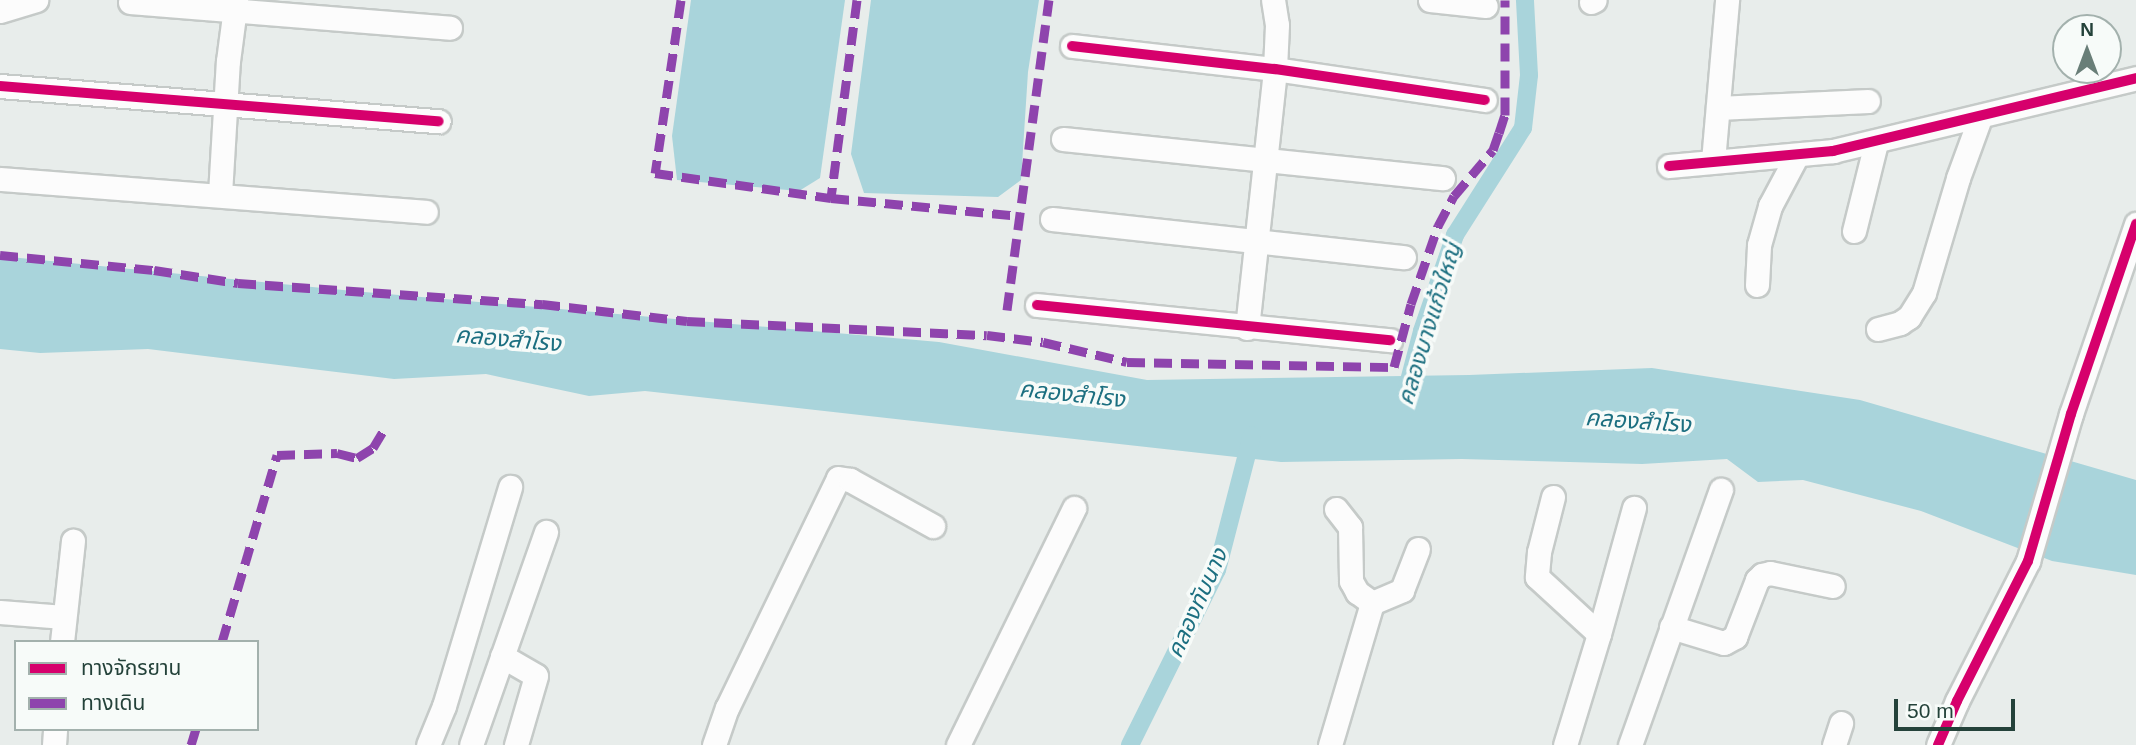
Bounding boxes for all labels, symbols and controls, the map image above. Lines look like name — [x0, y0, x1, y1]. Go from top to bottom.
north arrow — [2052, 14, 2122, 84]
text: N — [2080, 19, 2094, 40]
water label: คลองบางแก้วใหญ่ — [1391, 240, 1467, 408]
water label: คลองสำโรง — [454, 321, 562, 357]
water label: คลองสำโรง — [1018, 375, 1126, 413]
water label: คลองสำโรง — [1584, 404, 1692, 438]
water label: คลองทับนาง — [1161, 544, 1233, 662]
legend — [14, 640, 259, 731]
text: ทางจักรยาน — [81, 656, 182, 679]
scale bar — [1898, 686, 2019, 730]
text: ทางเดิน — [81, 691, 145, 714]
text: 50 m — [1907, 699, 1954, 722]

